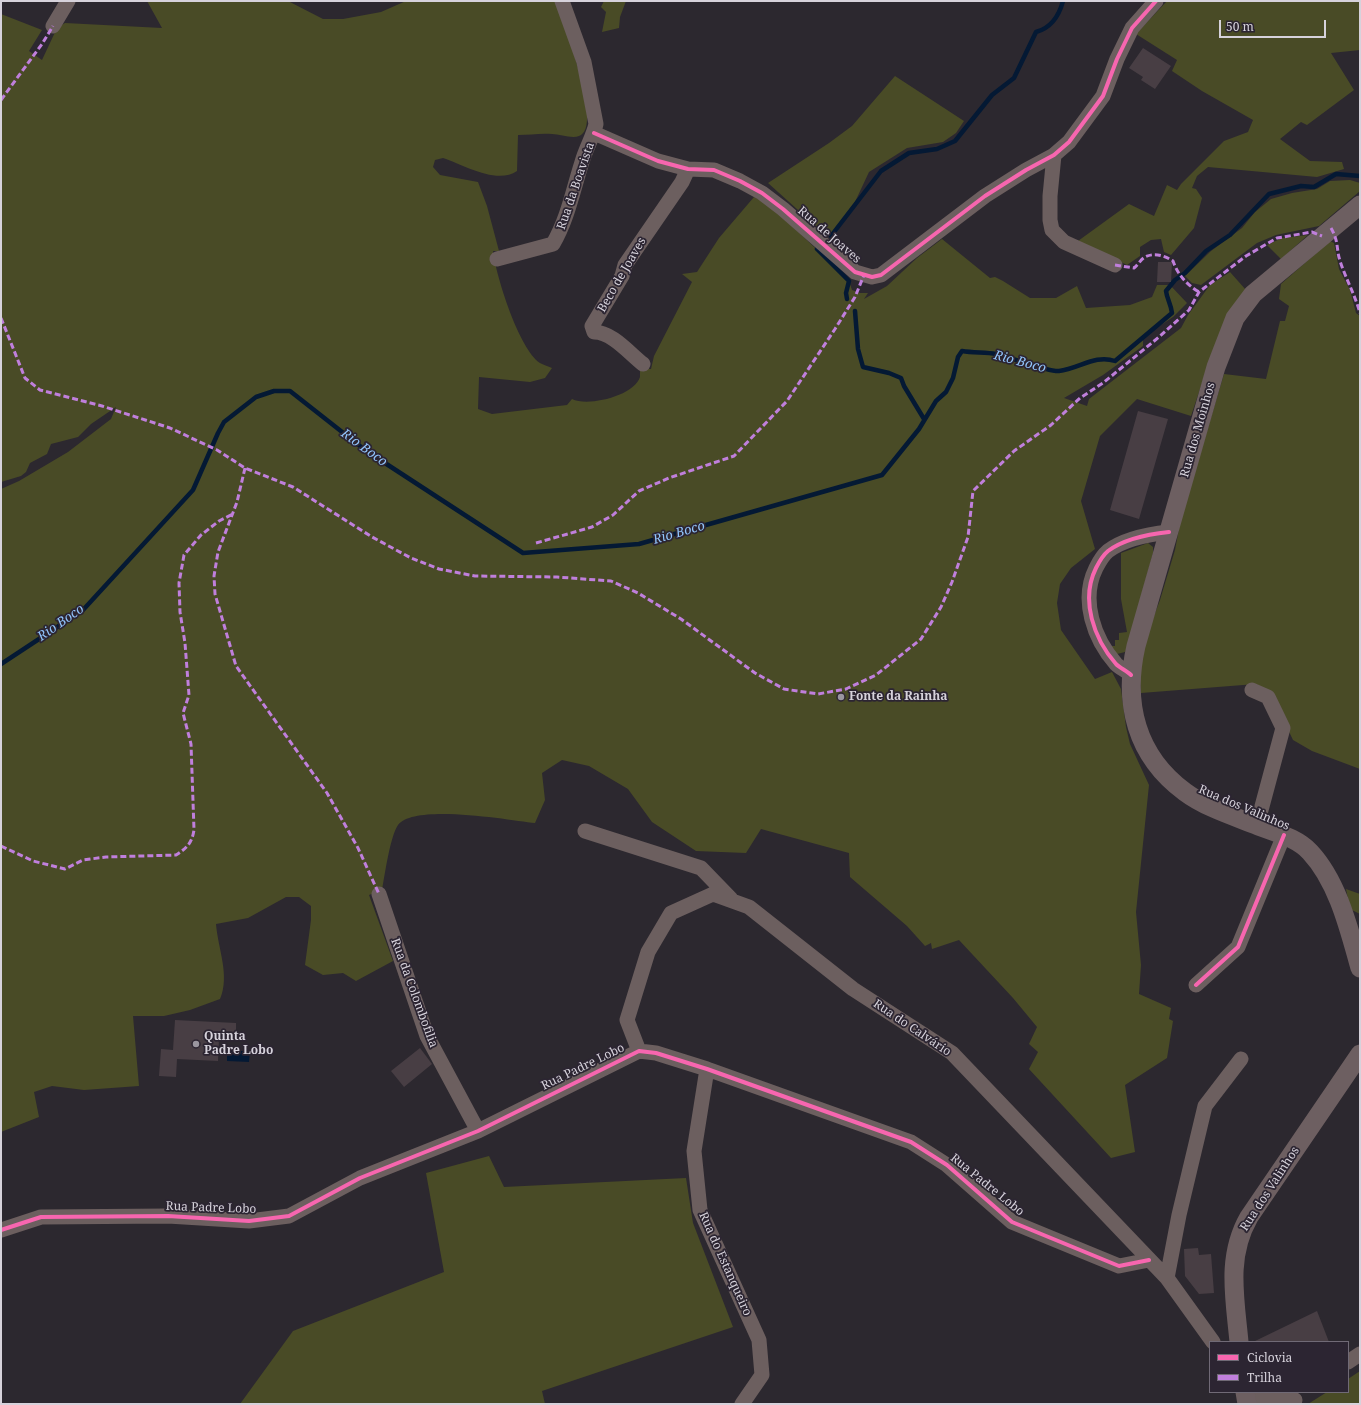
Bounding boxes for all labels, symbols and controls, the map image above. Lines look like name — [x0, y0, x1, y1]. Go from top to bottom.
scale bar — [1221, 12, 1328, 38]
text: 50 m — [1226, 18, 1254, 35]
street label: Rua da Boavista — [554, 140, 598, 232]
street label: Rua de Joaves — [794, 204, 864, 266]
street label: Beco de Joaves — [595, 235, 649, 315]
water label: Rio Boco — [992, 348, 1048, 376]
street label: Rua dos Moinhos — [1178, 381, 1218, 479]
water label: Rio Boco — [338, 426, 390, 470]
water label: Rio Boco — [651, 518, 707, 548]
water label: Rio Boco — [35, 601, 87, 645]
place label: Fonte da Rainha — [849, 690, 947, 704]
marker: Fonte da Rainha — [836, 692, 846, 702]
street label: Rua dos Valinhos — [1196, 782, 1292, 834]
street label: Rua da Colombofilia — [387, 936, 441, 1050]
street label: Rua do Calvário — [870, 997, 954, 1059]
place label: Quinta Padre Lobo — [204, 1030, 273, 1058]
marker: Quinta Padre Lobo — [191, 1039, 201, 1049]
street label: Rua Padre Lobo — [539, 1041, 627, 1093]
street label: Rua dos Valinhos — [1237, 1144, 1303, 1234]
street label: Rua Padre Lobo — [947, 1151, 1027, 1219]
street label: Rua Padre Lobo — [165, 1199, 257, 1217]
street label: Rua do Estanqueiro — [696, 1210, 754, 1318]
legend — [1209, 1341, 1349, 1393]
text: Ciclovia — [1247, 1349, 1292, 1366]
text: Trilha — [1247, 1369, 1282, 1386]

